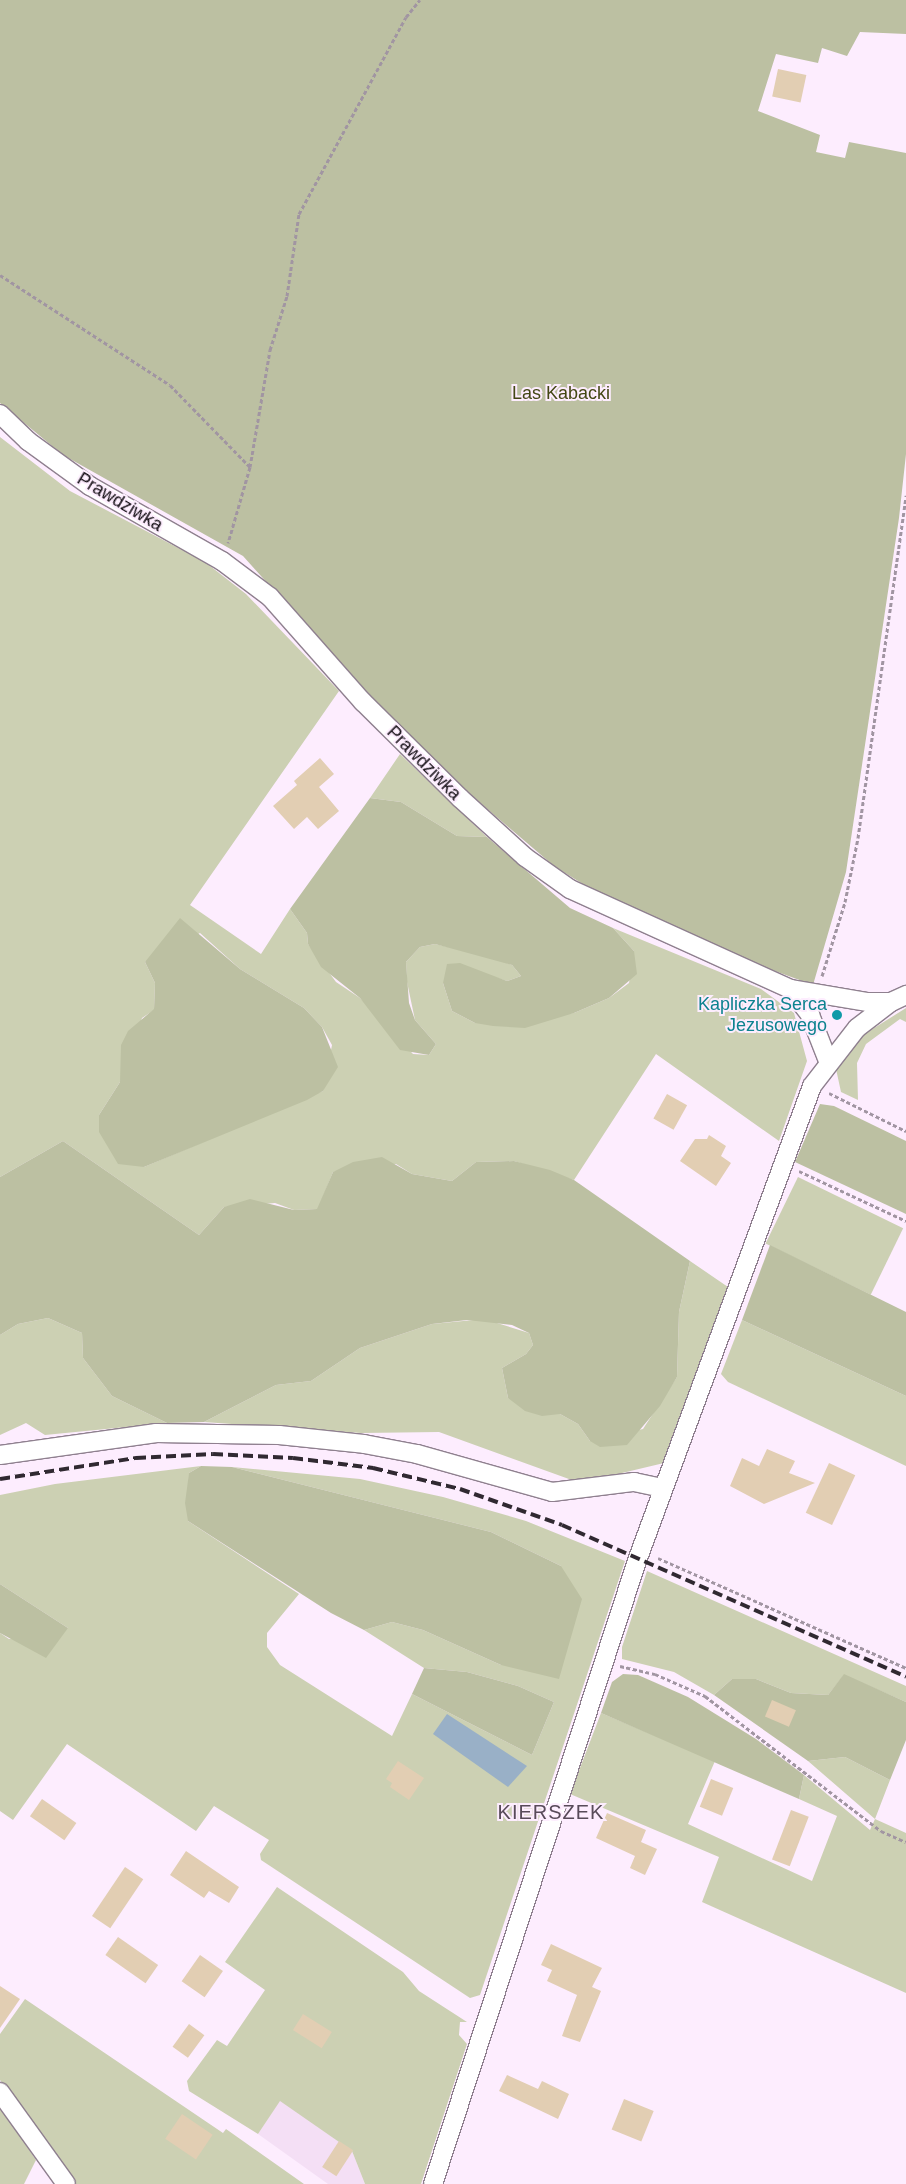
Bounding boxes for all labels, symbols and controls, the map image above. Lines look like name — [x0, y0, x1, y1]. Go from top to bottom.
park label: Las Kabacki — [512, 382, 610, 404]
street label: Prawdziwka — [73, 468, 167, 536]
street label: Prawdziwka — [382, 721, 466, 805]
place label: Kapliczka Serca Jezusowego — [698, 994, 827, 1036]
marker: Kapliczka Serca Jezusowego — [831, 1009, 843, 1021]
district label: KIERSZEK — [497, 1800, 605, 1824]

